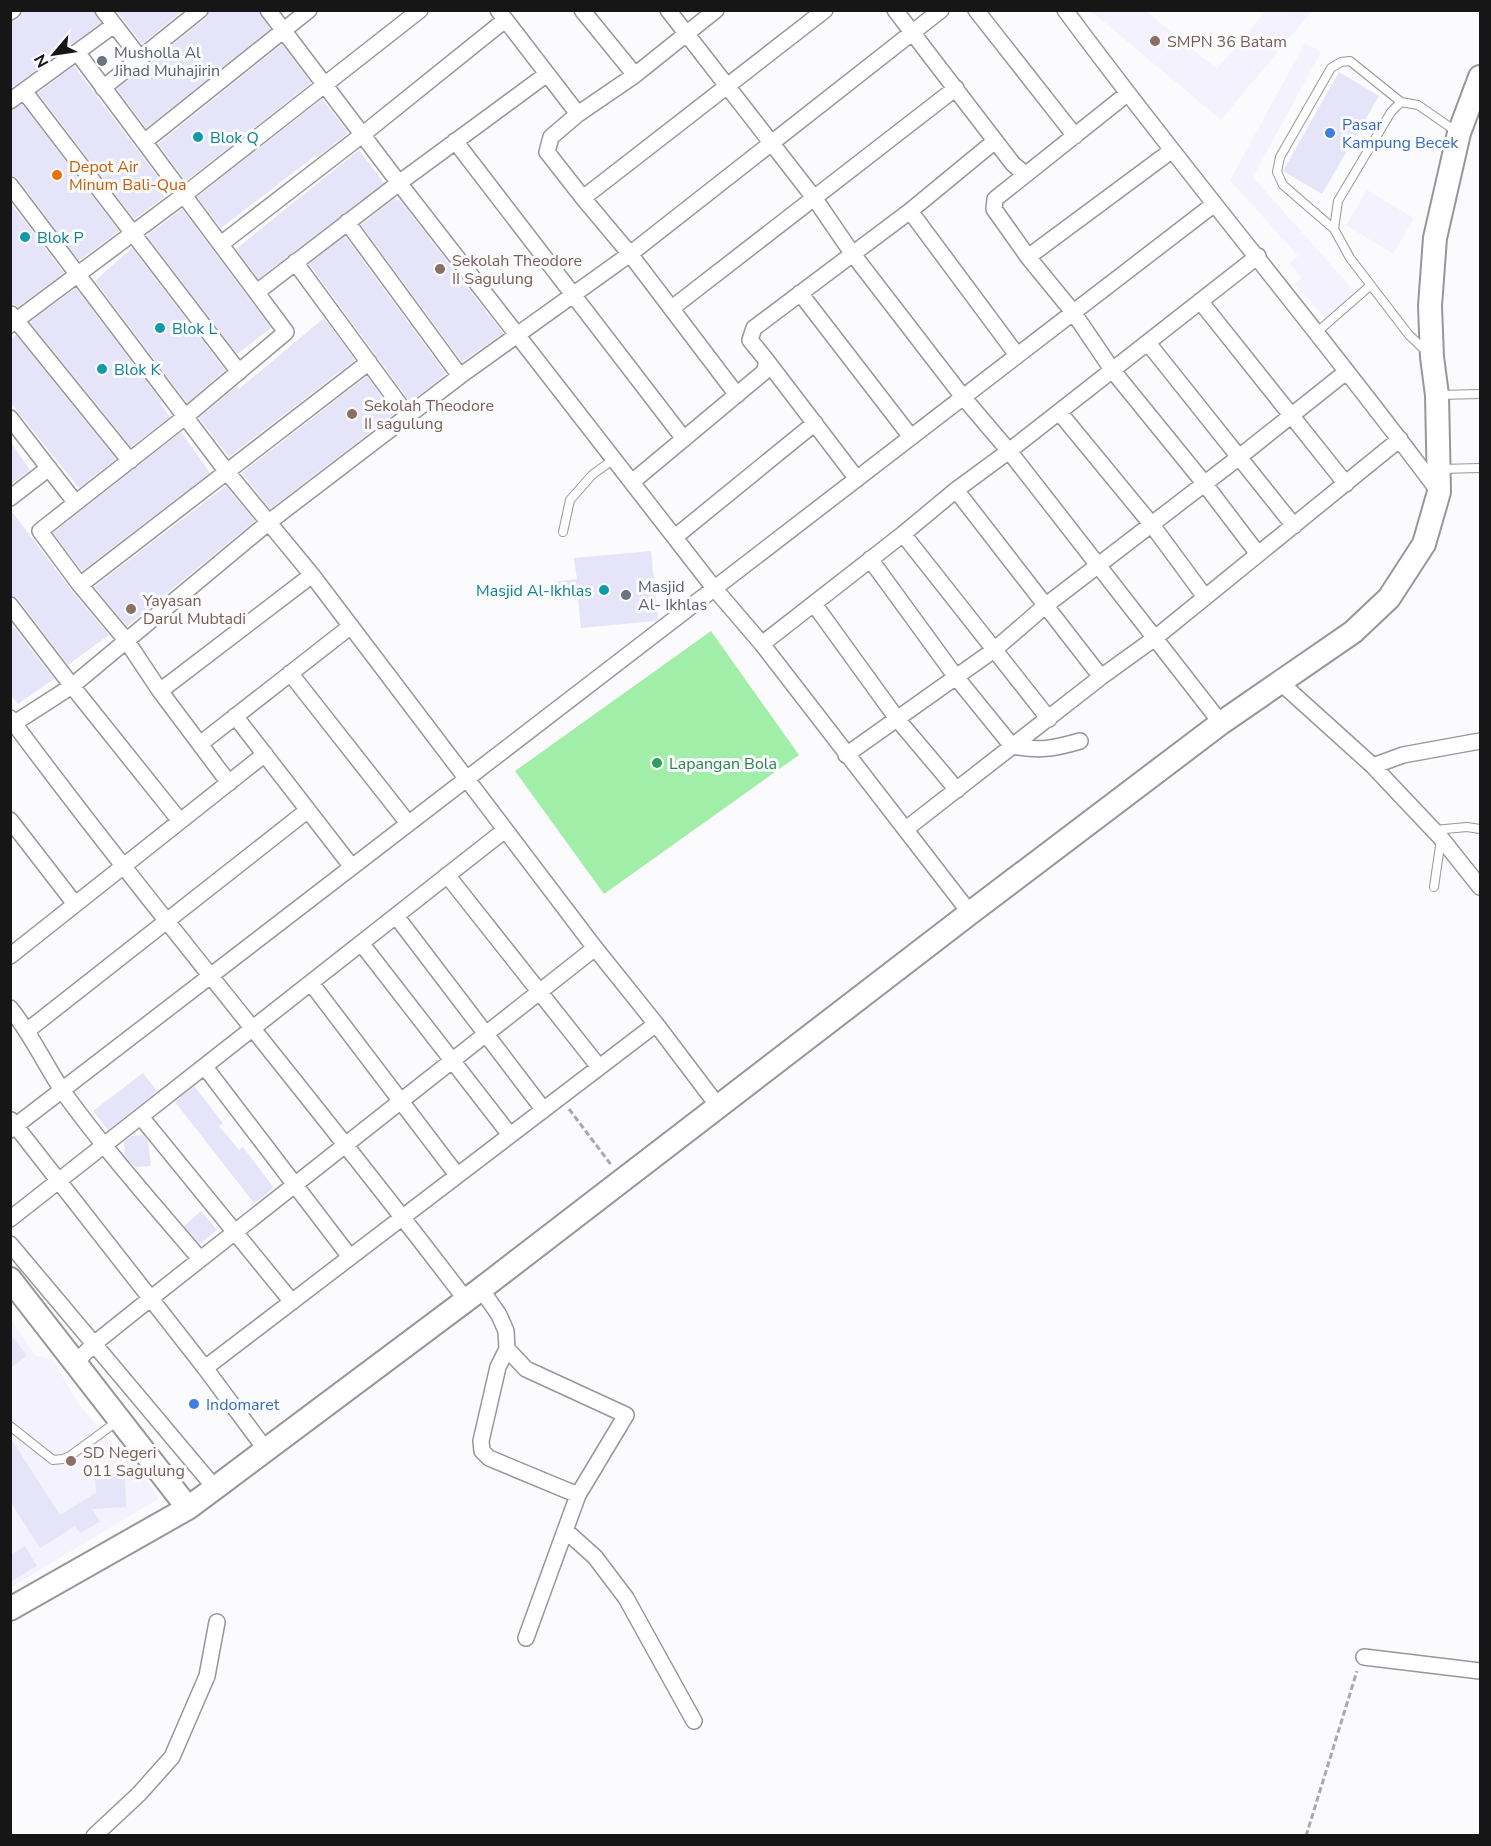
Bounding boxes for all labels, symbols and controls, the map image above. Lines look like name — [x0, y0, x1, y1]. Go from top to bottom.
north arrow — [24, 24, 84, 84]
place label: SMPN 36 Batam — [1167, 31, 1287, 53]
marker: SMPN 36 Batam — [1148, 34, 1162, 48]
place label: Musholla Al Jihad Muhajirin — [113, 42, 220, 82]
text: N — [29, 50, 54, 71]
marker: Musholla Al Jihad Muhajirin — [95, 54, 109, 68]
place label: Pasar Kampung Becek — [1342, 114, 1459, 154]
marker: Pasar Kampung Becek — [1323, 126, 1337, 140]
place label: Blok Q — [210, 127, 259, 149]
marker: Blok Q — [191, 130, 205, 144]
place label: Depot Air Minum Bali-Qua — [69, 156, 187, 196]
marker: Depot Air Minum Bali-Qua — [50, 168, 64, 182]
place label: Blok P — [37, 227, 84, 249]
marker: Blok P — [18, 230, 32, 244]
place label: Sekolah Theodore II Sagulung — [452, 250, 582, 290]
marker: Sekolah Theodore II Sagulung — [433, 262, 447, 276]
place label: Blok L — [172, 318, 217, 340]
marker: Blok L — [153, 321, 167, 335]
place label: Blok K — [114, 359, 161, 381]
marker: Blok K — [95, 362, 109, 376]
place label: Sekolah Theodore II sagulung — [364, 395, 494, 435]
marker: Sekolah Theodore II sagulung — [345, 407, 359, 421]
place label: Masjid Al- Ikhlas — [638, 576, 707, 616]
place label: Masjid Al-Ikhlas — [476, 580, 592, 602]
marker: Masjid Al-Ikhlas — [597, 583, 611, 597]
marker: Masjid Al- Ikhlas — [619, 588, 633, 602]
place label: Yayasan Darul Mubtadi — [142, 590, 246, 630]
marker: Yayasan Darul Mubtadi — [124, 602, 138, 616]
place label: Lapangan Bola — [669, 753, 777, 775]
marker: Lapangan Bola — [650, 756, 664, 770]
place label: Indomaret — [206, 1394, 280, 1416]
marker: Indomaret — [187, 1397, 201, 1411]
place label: SD Negeri 011 Sagulung — [83, 1442, 185, 1482]
marker: SD Negeri 011 Sagulung — [64, 1454, 78, 1468]

